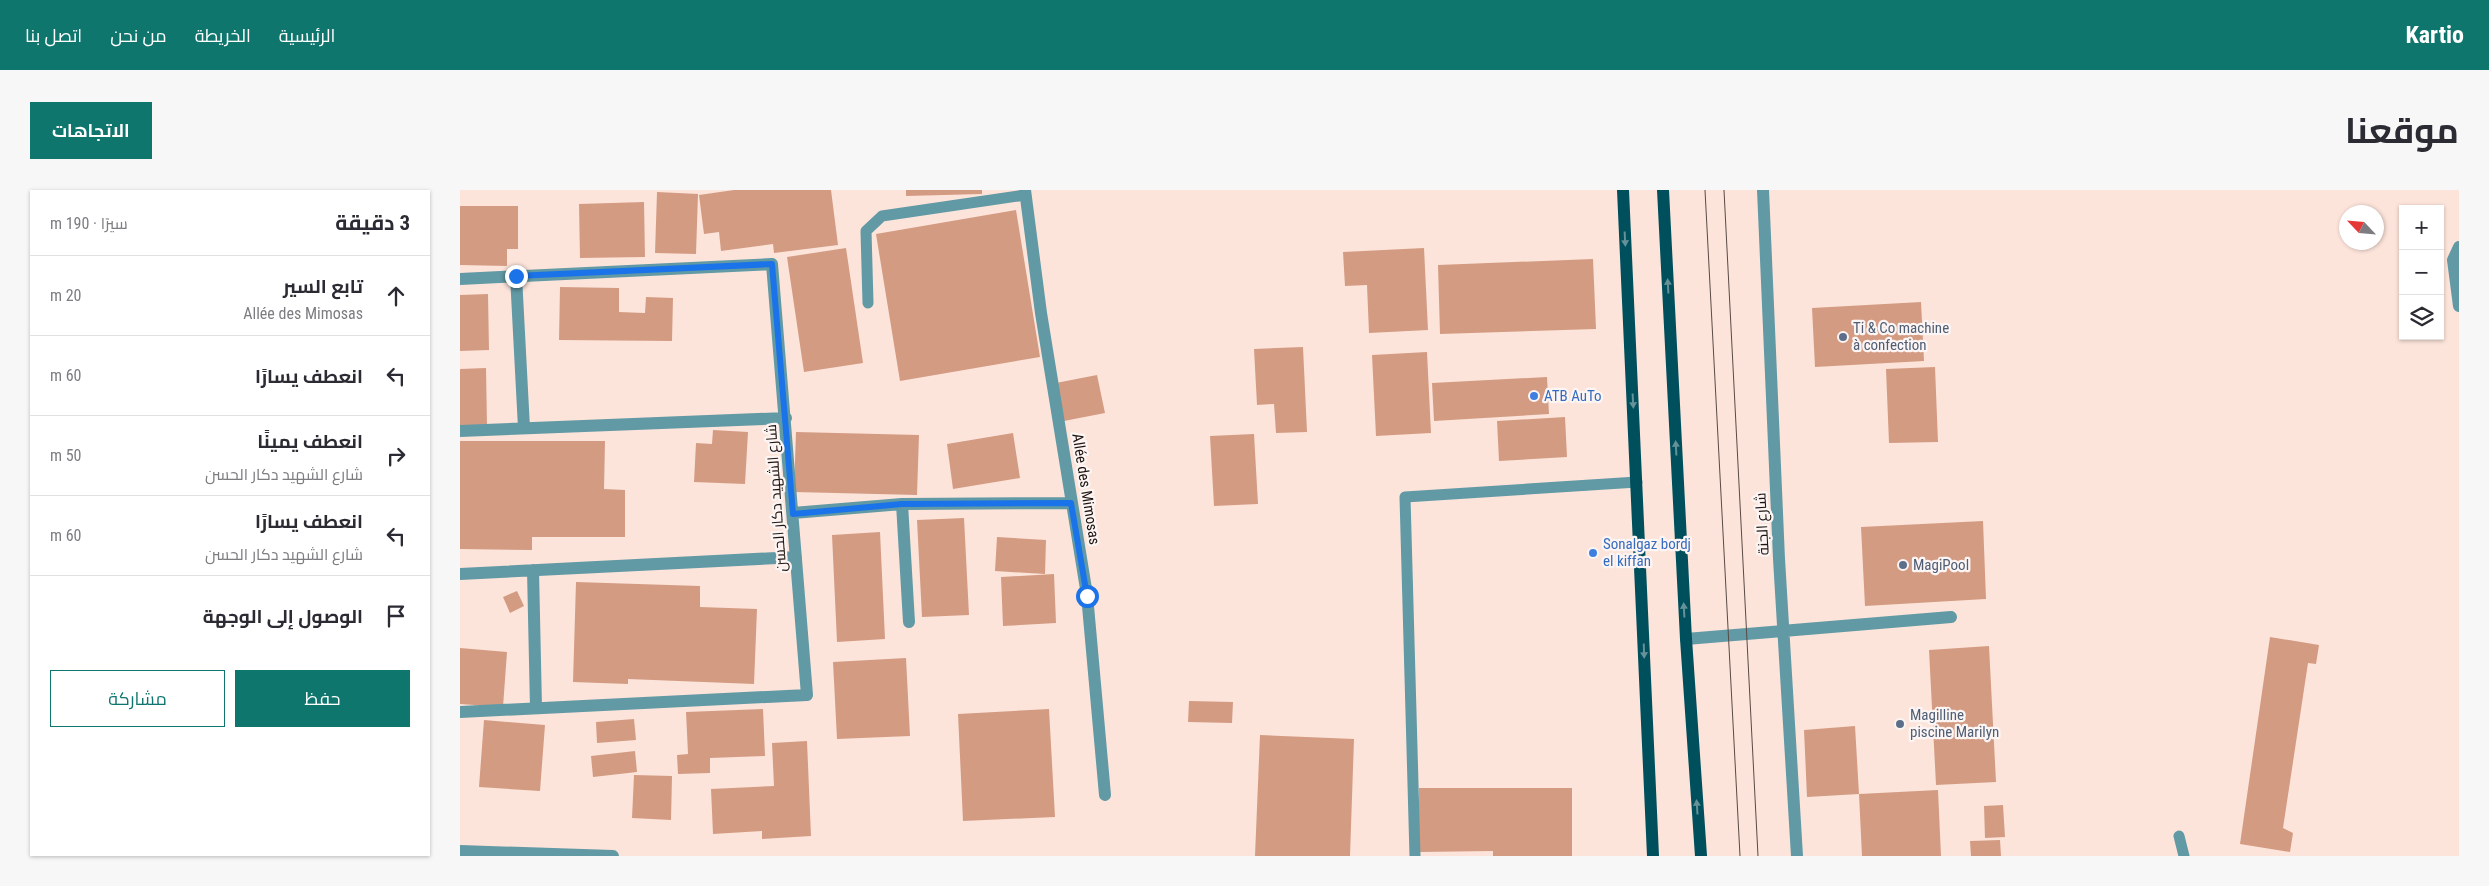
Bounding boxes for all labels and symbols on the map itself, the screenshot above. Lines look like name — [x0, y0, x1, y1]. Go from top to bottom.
north arrow — [2339, 205, 2384, 250]
one-way arrow — [1621, 231, 1629, 247]
route end — [505, 265, 528, 288]
one-way arrow — [1664, 277, 1672, 293]
place label: Ti & Co machine à confection — [1853, 319, 1949, 354]
marker: Ti & Co machine à confection — [1837, 331, 1849, 343]
place label: ATB AuTo — [1544, 387, 1602, 405]
marker: ATB AuTo — [1528, 390, 1540, 402]
one-way arrow — [1629, 393, 1637, 409]
street label: شارع الشهيد دكار الحسن — [762, 423, 792, 572]
street label: Allée des Mimosas — [1068, 432, 1104, 546]
one-way arrow — [1672, 440, 1680, 456]
street label: شارع الجنة — [1751, 492, 1775, 556]
place label: Sonalgaz bordj el kiffan — [1603, 535, 1691, 570]
marker: Sonalgaz bordj el kiffan — [1587, 547, 1599, 559]
place label: MagiPool — [1913, 556, 1969, 574]
marker: MagiPool — [1897, 559, 1909, 571]
route start — [1076, 585, 1099, 608]
one-way arrow — [1680, 602, 1688, 618]
one-way arrow — [1641, 643, 1649, 659]
place label: Magilline piscine Marilyn — [1910, 706, 1999, 741]
marker: Magilline piscine Marilyn — [1894, 718, 1906, 730]
one-way arrow — [1693, 799, 1701, 815]

